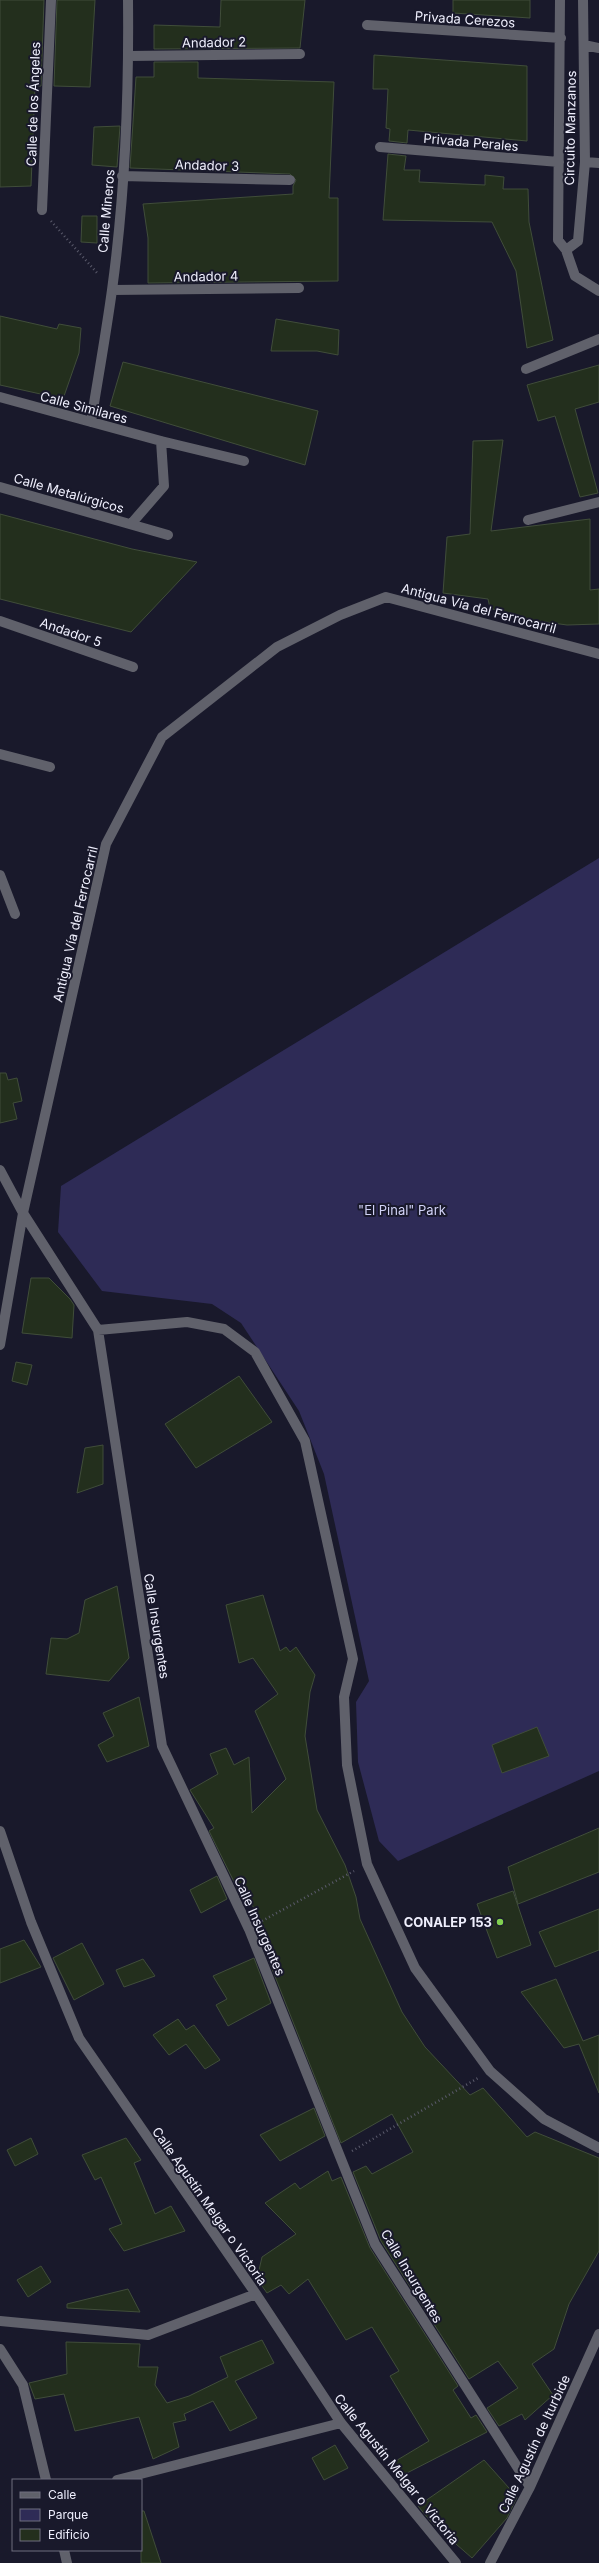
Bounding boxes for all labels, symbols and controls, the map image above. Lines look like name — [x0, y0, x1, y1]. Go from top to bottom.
street label: Privada Cerezos — [414, 8, 516, 31]
street label: Andador 2 — [182, 33, 246, 51]
street label: Calle de los Ángeles — [23, 41, 43, 167]
street label: Circuito Manzanos — [561, 70, 579, 185]
street label: Privada Perales — [423, 130, 519, 154]
street label: Andador 3 — [175, 156, 239, 174]
street label: Calle Mineros — [94, 168, 118, 253]
street label: Andador 4 — [174, 267, 238, 285]
street label: Calle Similares — [39, 388, 130, 426]
street label: Calle Metalúrgicos — [12, 470, 126, 516]
street label: Antigua Vía del Ferrocarril — [400, 580, 558, 636]
street label: Andador 5 — [38, 614, 104, 650]
street label: Antigua Vía del Ferrocarril — [49, 844, 101, 1004]
park label: "El Pinal" Park — [358, 1202, 446, 1218]
street label: Calle Insurgentes — [141, 1572, 173, 1680]
street label: Calle Insurgentes — [231, 1874, 289, 1978]
place label: CONALEP 153 — [404, 1914, 492, 1930]
marker: CONALEP 153 — [495, 1917, 505, 1927]
street label: Calle Agustín Melgar o Victoria — [149, 2124, 271, 2288]
street label: Calle Insurgentes — [378, 2226, 446, 2326]
street label: Calle Agustín de Iturbide — [495, 2372, 573, 2516]
street label: Calle Agustín Melgar o Victoria — [331, 2390, 463, 2548]
legend — [12, 2479, 142, 2551]
text: Calle — [48, 2487, 76, 2502]
text: Parque — [48, 2507, 88, 2522]
text: Edificio — [48, 2527, 90, 2542]

